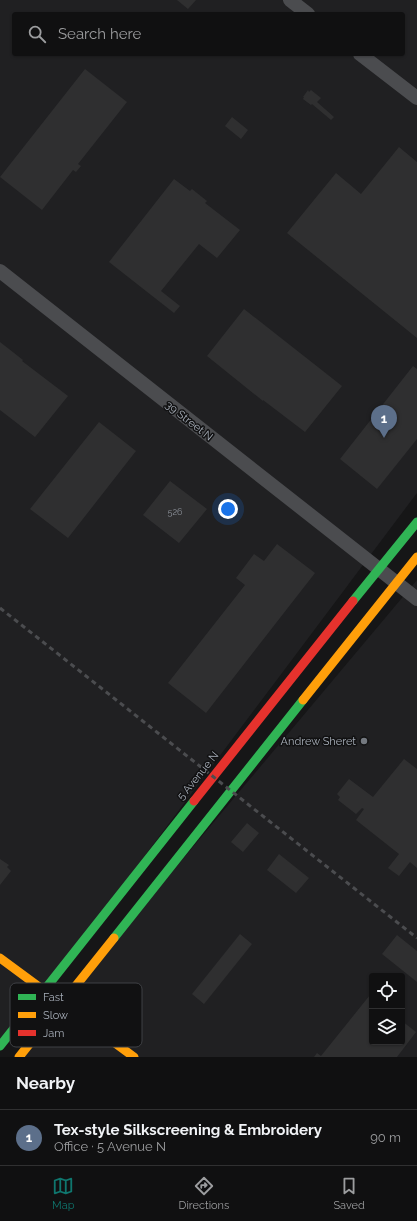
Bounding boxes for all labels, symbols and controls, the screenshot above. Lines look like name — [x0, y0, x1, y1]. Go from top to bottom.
search box — [12, 12, 405, 56]
icon: search — [26, 23, 48, 45]
text: Search here — [58, 25, 141, 43]
street label: 39 Street N — [163, 398, 215, 444]
pin: 1 — [371, 405, 397, 438]
your location — [218, 499, 238, 519]
house number: 526 — [167, 507, 183, 517]
place label: Andrew Sheret — [281, 735, 356, 748]
marker: Andrew Sheret — [359, 736, 369, 746]
street label: 5 Avenue N — [175, 749, 221, 803]
map controls — [369, 973, 405, 1045]
button: locate — [369, 973, 405, 1009]
legend — [10, 983, 142, 1047]
text: Fast — [43, 991, 64, 1004]
text: Slow — [43, 1009, 68, 1022]
button: layers — [369, 1009, 405, 1045]
text: Jam — [43, 1027, 64, 1040]
text: Nearby — [16, 1073, 75, 1093]
text: Tex-style Silkscreening & Embroidery — [54, 1121, 322, 1139]
text: 1 — [26, 1130, 32, 1145]
text: 90 m — [370, 1130, 401, 1145]
text: Office · 5 Avenue N — [54, 1139, 166, 1154]
tab: Map — [52, 1175, 74, 1212]
tab: Directions — [179, 1175, 229, 1212]
tab: Saved — [333, 1175, 365, 1212]

